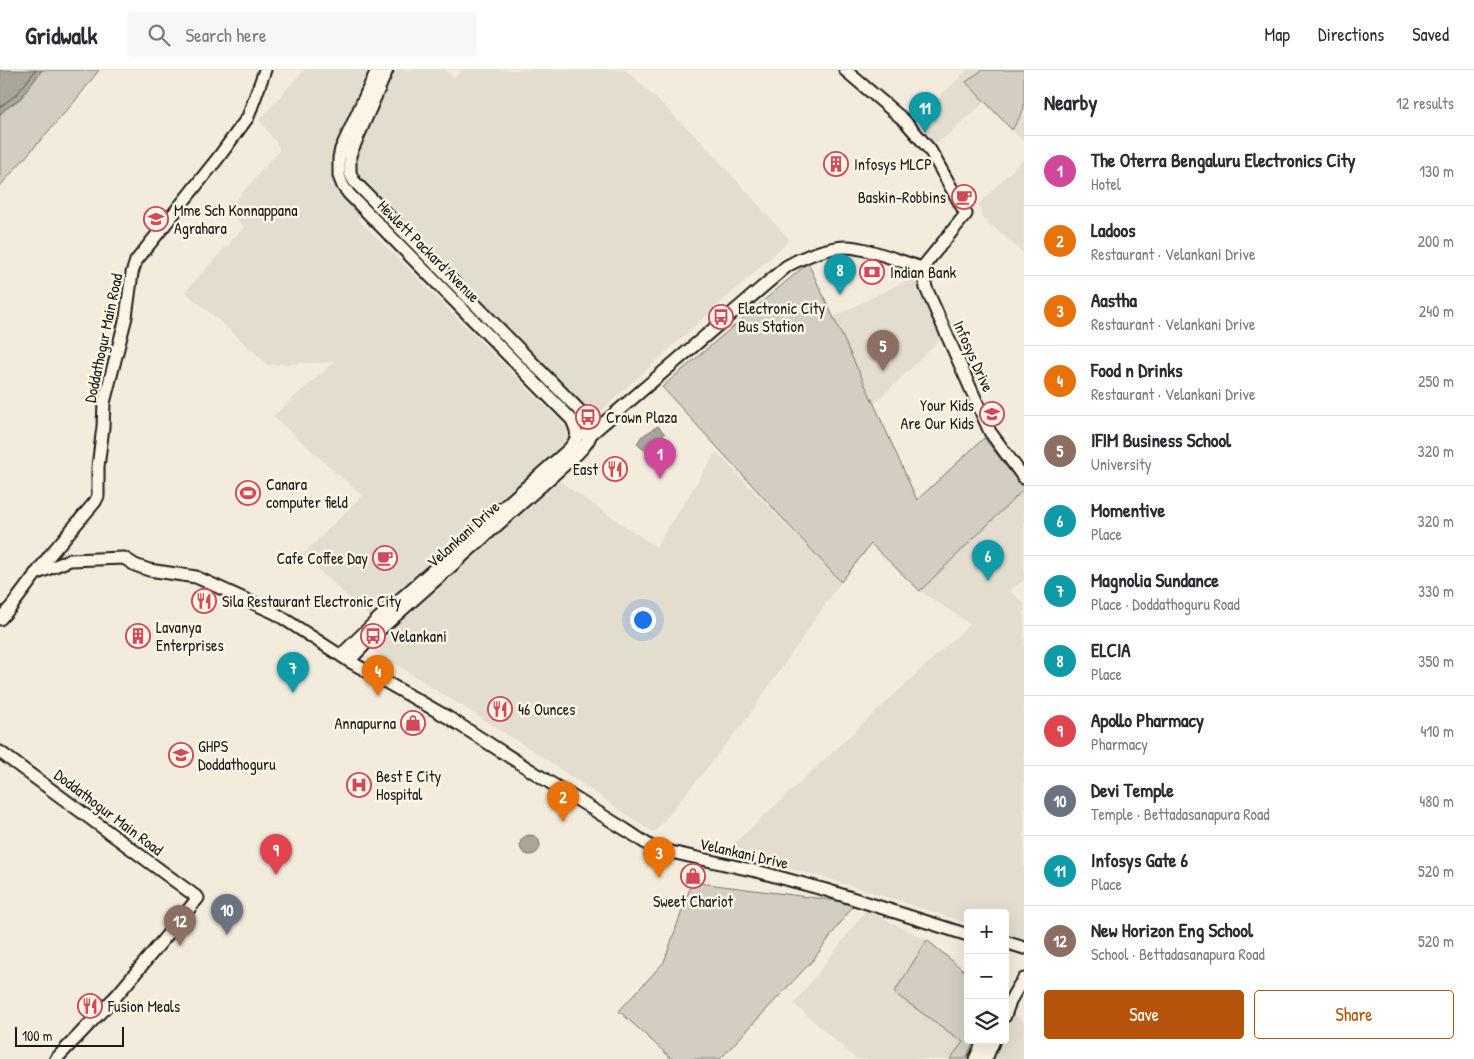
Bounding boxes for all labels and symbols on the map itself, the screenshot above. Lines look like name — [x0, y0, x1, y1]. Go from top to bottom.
pin: 11 — [909, 92, 941, 133]
building icon: Infosys MLCP — [823, 151, 849, 177]
place label: Infosys MLCP — [854, 153, 932, 175]
cafe icon: Baskin-Robbins — [951, 184, 977, 210]
place label: Baskin-Robbins — [858, 186, 946, 208]
street label: Hewlett Packard Avenue — [373, 195, 485, 307]
place label: Mme Sch Konnappana Agrahara — [174, 199, 297, 239]
school or university icon: Mme Sch Konnappana Agrahara — [143, 206, 169, 232]
pin: 8 — [824, 254, 856, 295]
bank icon: Indian Bank — [859, 259, 885, 285]
place label: Indian Bank — [890, 261, 957, 283]
street label: Doddathogur Main Road — [79, 271, 127, 405]
place label: Electronic City Bus Station — [738, 297, 826, 337]
bus stop icon: Electronic City Bus Station — [708, 304, 734, 330]
street label: Infosys Drive — [948, 317, 1000, 396]
pin: 5 — [867, 330, 899, 371]
place label: Your Kids Are Our Kids — [900, 394, 974, 434]
school or university icon: Your Kids Are Our Kids — [979, 401, 1005, 427]
bus stop icon: Crown Plaza — [575, 404, 601, 430]
place label: Crown Plaza — [606, 406, 677, 428]
pin: 1 — [644, 438, 676, 479]
restaurant icon: East — [602, 456, 628, 482]
place label: East — [573, 458, 598, 480]
place label: Canara computer field — [266, 473, 348, 513]
sports icon: Canara computer field — [235, 480, 261, 506]
street label: Velankani Drive — [422, 495, 505, 572]
pin: 6 — [972, 540, 1004, 581]
cafe icon: Cafe Coffee Day — [372, 545, 398, 571]
place label: Cafe Coffee Day — [276, 547, 368, 569]
restaurant icon: Sila Restaurant Electronic City — [191, 588, 217, 614]
place label: Sila Restaurant Electronic City — [222, 590, 402, 612]
your location — [630, 607, 656, 633]
place label: Lavanya Enterprises — [156, 616, 224, 656]
building icon: Lavanya Enterprises — [125, 623, 151, 649]
bus stop icon: Velankani — [360, 623, 386, 649]
place label: Velankani — [390, 625, 447, 647]
pin: 7 — [277, 652, 309, 693]
pin: 4 — [362, 655, 394, 696]
restaurant icon: 46 Ounces — [487, 696, 513, 722]
place label: 46 Ounces — [518, 698, 575, 720]
shop icon: Annapurna — [400, 710, 426, 736]
place label: Annapurna — [335, 712, 396, 734]
place label: GHPS Doddathoguru — [198, 735, 276, 775]
school or university icon: GHPS Doddathoguru — [168, 742, 194, 768]
street label: Doddathogur Main Road — [50, 764, 168, 860]
place label: Best E City Hospital — [376, 765, 441, 805]
hospital icon: Best E City Hospital — [346, 772, 372, 798]
pin: 2 — [547, 781, 579, 822]
street label: Velankani Drive — [697, 832, 791, 874]
pin: 9 — [260, 834, 292, 875]
pin: 3 — [643, 837, 675, 878]
shop icon: Sweet Chariot — [680, 863, 706, 889]
place label: Sweet Chariot — [653, 890, 734, 912]
pin: 10 — [211, 894, 243, 935]
pin: 12 — [164, 905, 196, 946]
restaurant icon: Fusion Meals — [77, 993, 103, 1019]
place label: Fusion Meals — [107, 995, 180, 1017]
scale bar — [15, 1024, 124, 1047]

